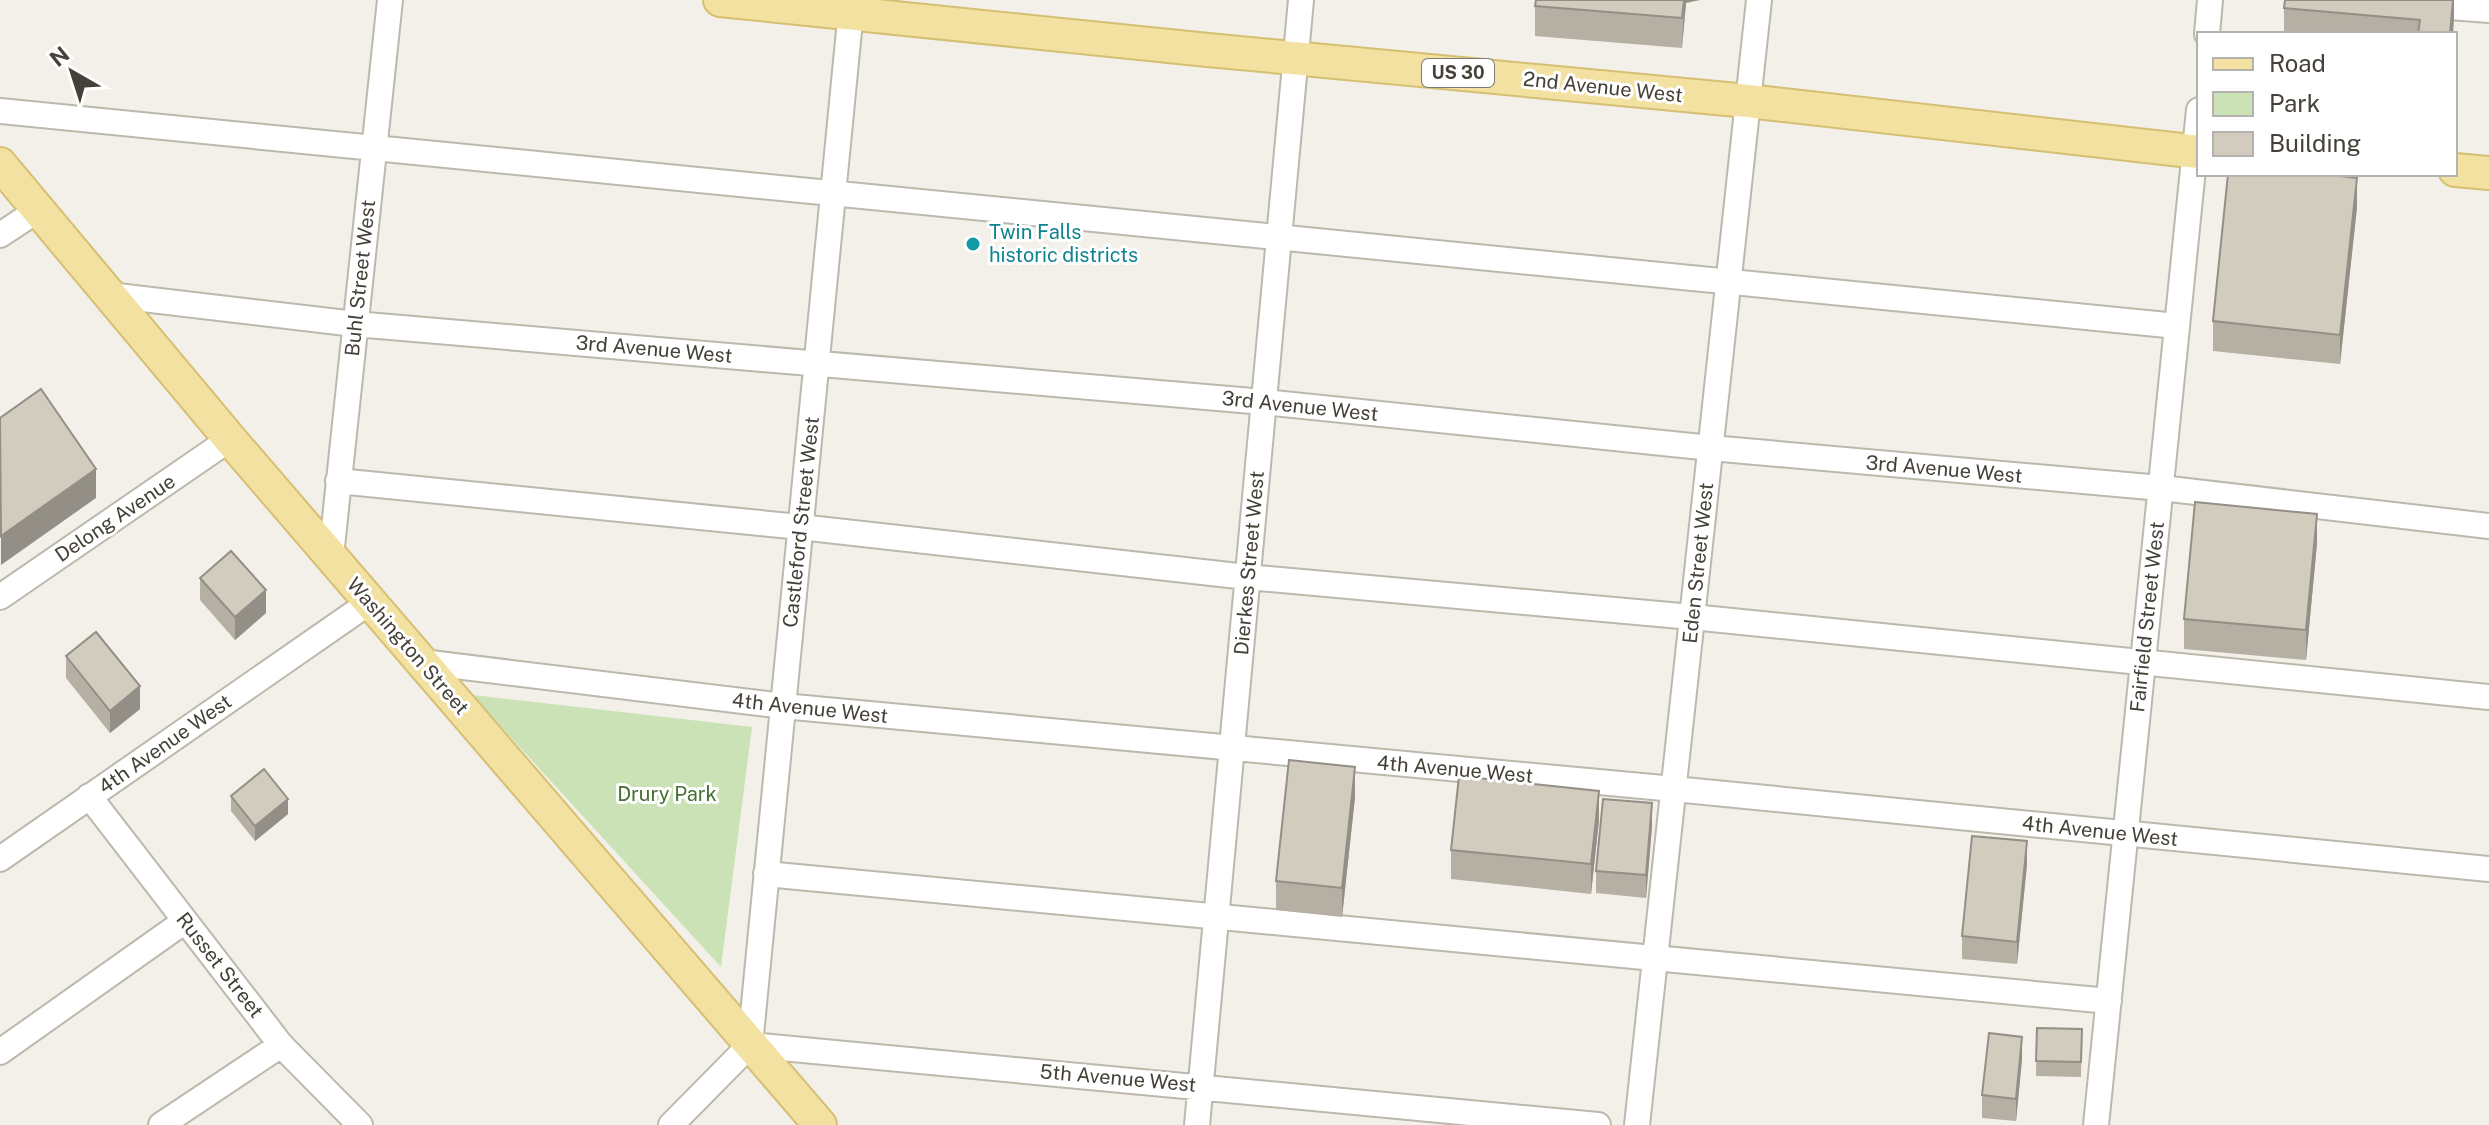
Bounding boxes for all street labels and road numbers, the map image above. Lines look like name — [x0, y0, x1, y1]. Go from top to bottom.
road number: US 30 — [1422, 59, 1494, 87]
street label: 2nd Avenue West — [1522, 67, 1684, 107]
street label: Buhl Street West — [340, 198, 380, 358]
street label: 3rd Avenue West — [575, 330, 733, 368]
street label: 3rd Avenue West — [1221, 386, 1379, 426]
street label: Castleford Street West — [778, 415, 824, 629]
street label: 3rd Avenue West — [1865, 450, 2023, 488]
street label: Delong Avenue — [50, 469, 180, 567]
street label: Dierkes Street West — [1229, 470, 1269, 656]
street label: Eden Street West — [1678, 481, 1718, 645]
street label: Fairfield Street West — [2125, 520, 2169, 714]
street label: Washington Street — [342, 573, 474, 719]
street label: 4th Avenue West — [731, 688, 889, 728]
street label: 4th Avenue West — [94, 689, 236, 799]
street label: 4th Avenue West — [1376, 750, 1534, 788]
street label: 4th Avenue West — [2021, 811, 2179, 851]
street label: Russet Street — [171, 908, 269, 1022]
street label: 5th Avenue West — [1039, 1059, 1197, 1097]

